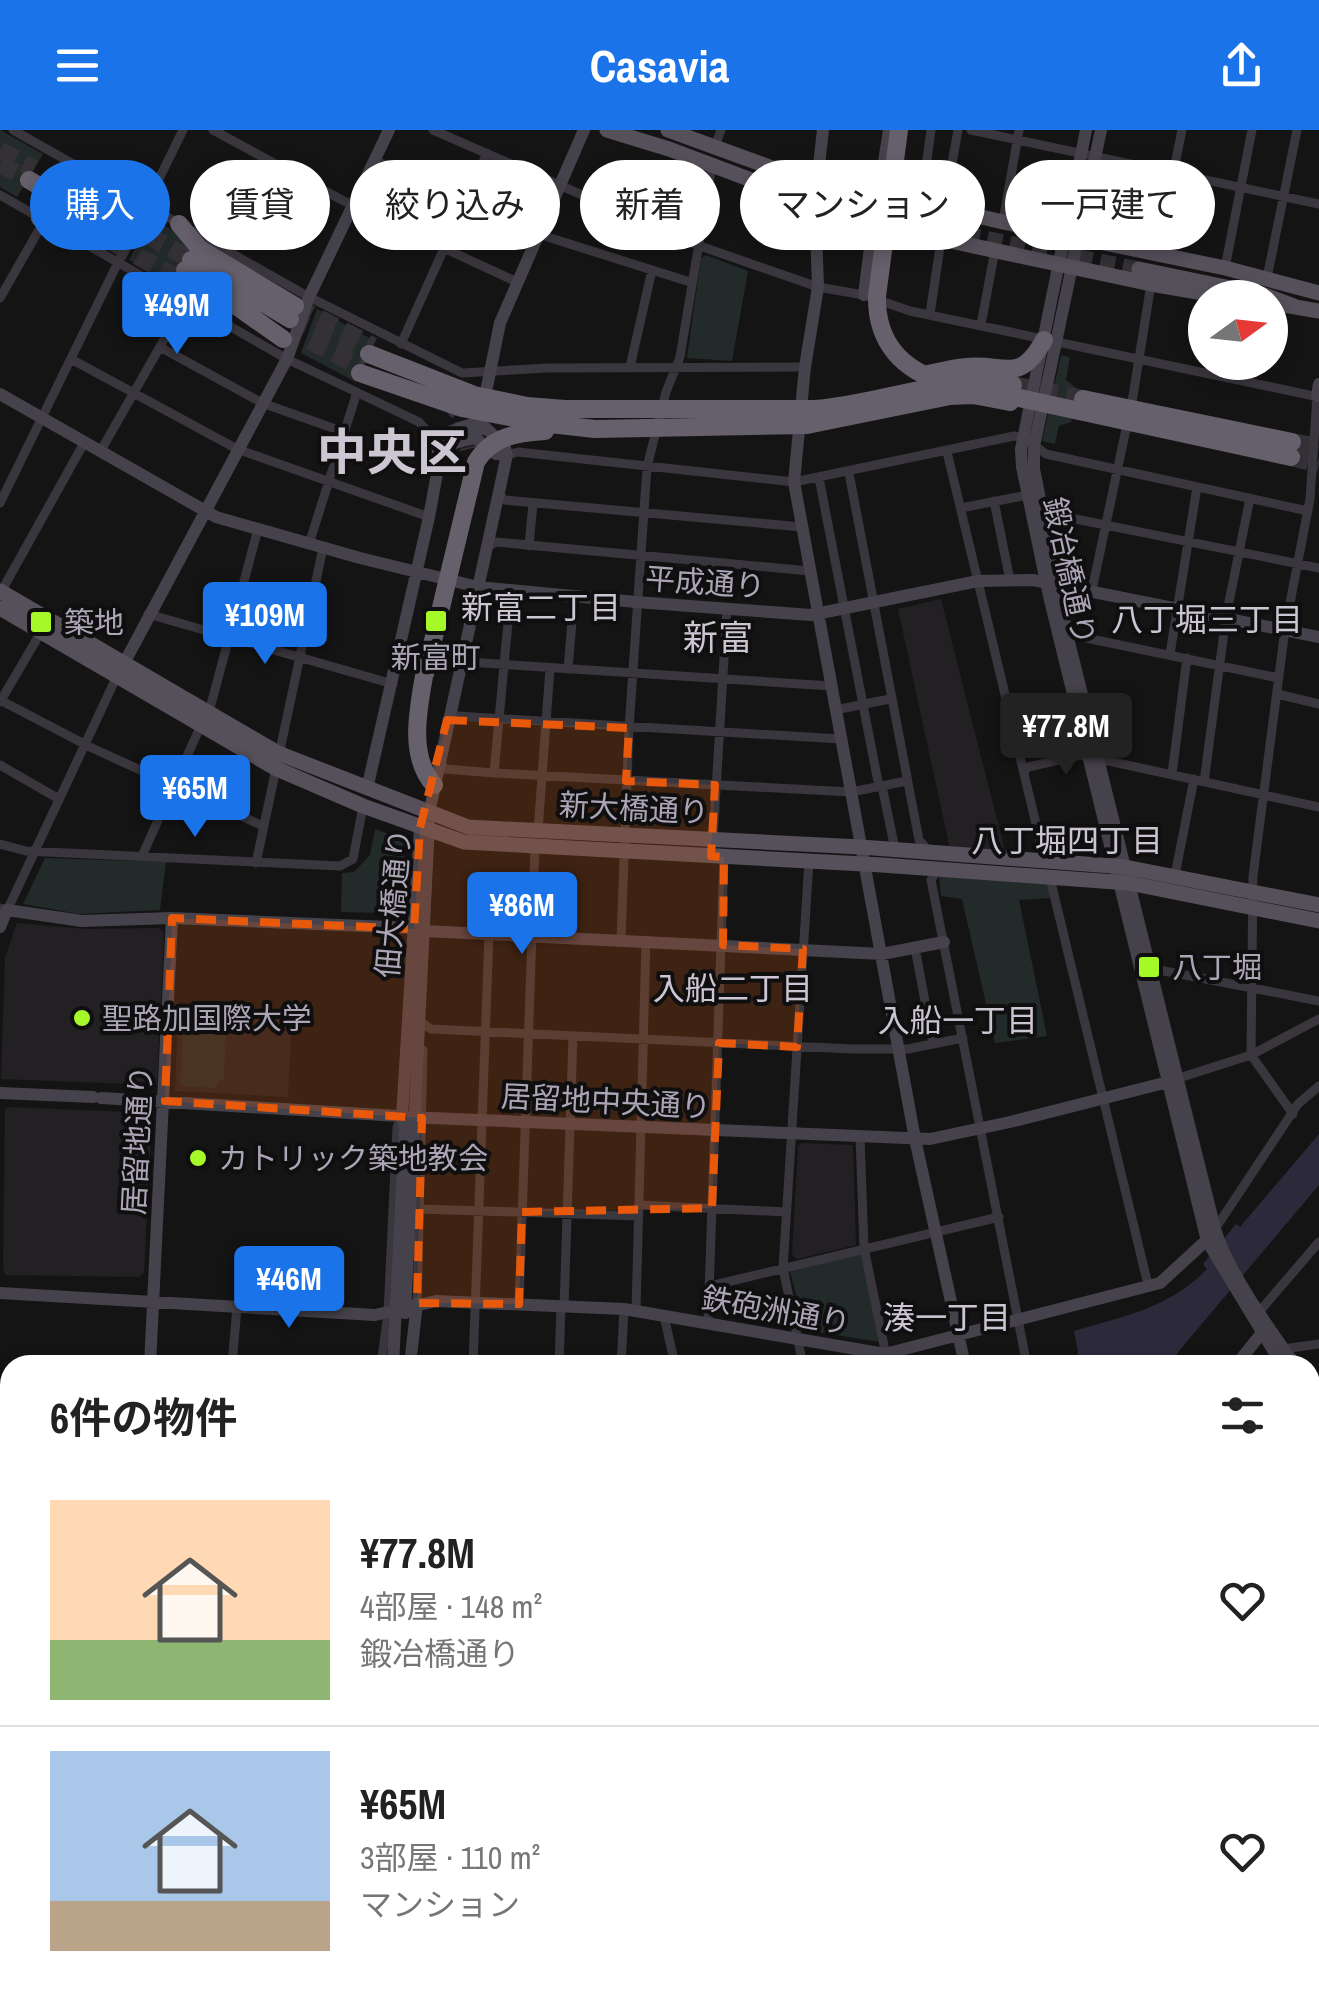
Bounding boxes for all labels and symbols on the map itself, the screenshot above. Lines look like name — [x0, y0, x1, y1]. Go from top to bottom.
pin: ¥49M — [118, 272, 236, 357]
north arrow — [1188, 280, 1288, 380]
district label: 中央区 — [317, 418, 467, 486]
street label: 鍛冶橋通り — [1035, 493, 1105, 649]
street label: 平成通り — [644, 558, 766, 606]
pin: ¥109M — [195, 582, 335, 667]
district label: 新富二丁目 — [461, 586, 621, 629]
district label: 八丁堀三丁目 — [1111, 598, 1303, 641]
place label: 築地 — [64, 602, 124, 642]
marker: 新富町 — [423, 608, 449, 634]
marker: 築地 — [28, 609, 54, 635]
district label: 新富 — [683, 614, 753, 661]
place label: 新富町 — [391, 637, 481, 677]
pin: ¥77.8M — [985, 693, 1147, 778]
pin: ¥65M — [136, 755, 254, 840]
street label: 新大橋通り — [558, 784, 710, 832]
district label: 八丁堀四丁目 — [971, 819, 1163, 862]
street label: 佃大橋通り — [367, 827, 419, 979]
pin: ¥86M — [463, 872, 581, 957]
place label: 八丁堀 — [1172, 947, 1262, 987]
marker: 八丁堀 — [1136, 954, 1162, 980]
district label: 入船二丁目 — [653, 967, 813, 1010]
place label: 聖路加国際大学 — [102, 998, 312, 1038]
district label: 入船一丁目 — [878, 999, 1038, 1042]
marker: 聖路加国際大学 — [71, 1007, 93, 1029]
street label: 居留地通り — [113, 1064, 161, 1216]
street label: 居留地中央通り — [500, 1076, 712, 1126]
place label: カトリック築地教会 — [218, 1138, 488, 1178]
marker: カトリック築地教会 — [187, 1147, 209, 1169]
pin: ¥46M — [230, 1246, 348, 1331]
street label: 鉄砲洲通り — [699, 1277, 853, 1343]
district label: 湊一丁目 — [883, 1296, 1011, 1339]

